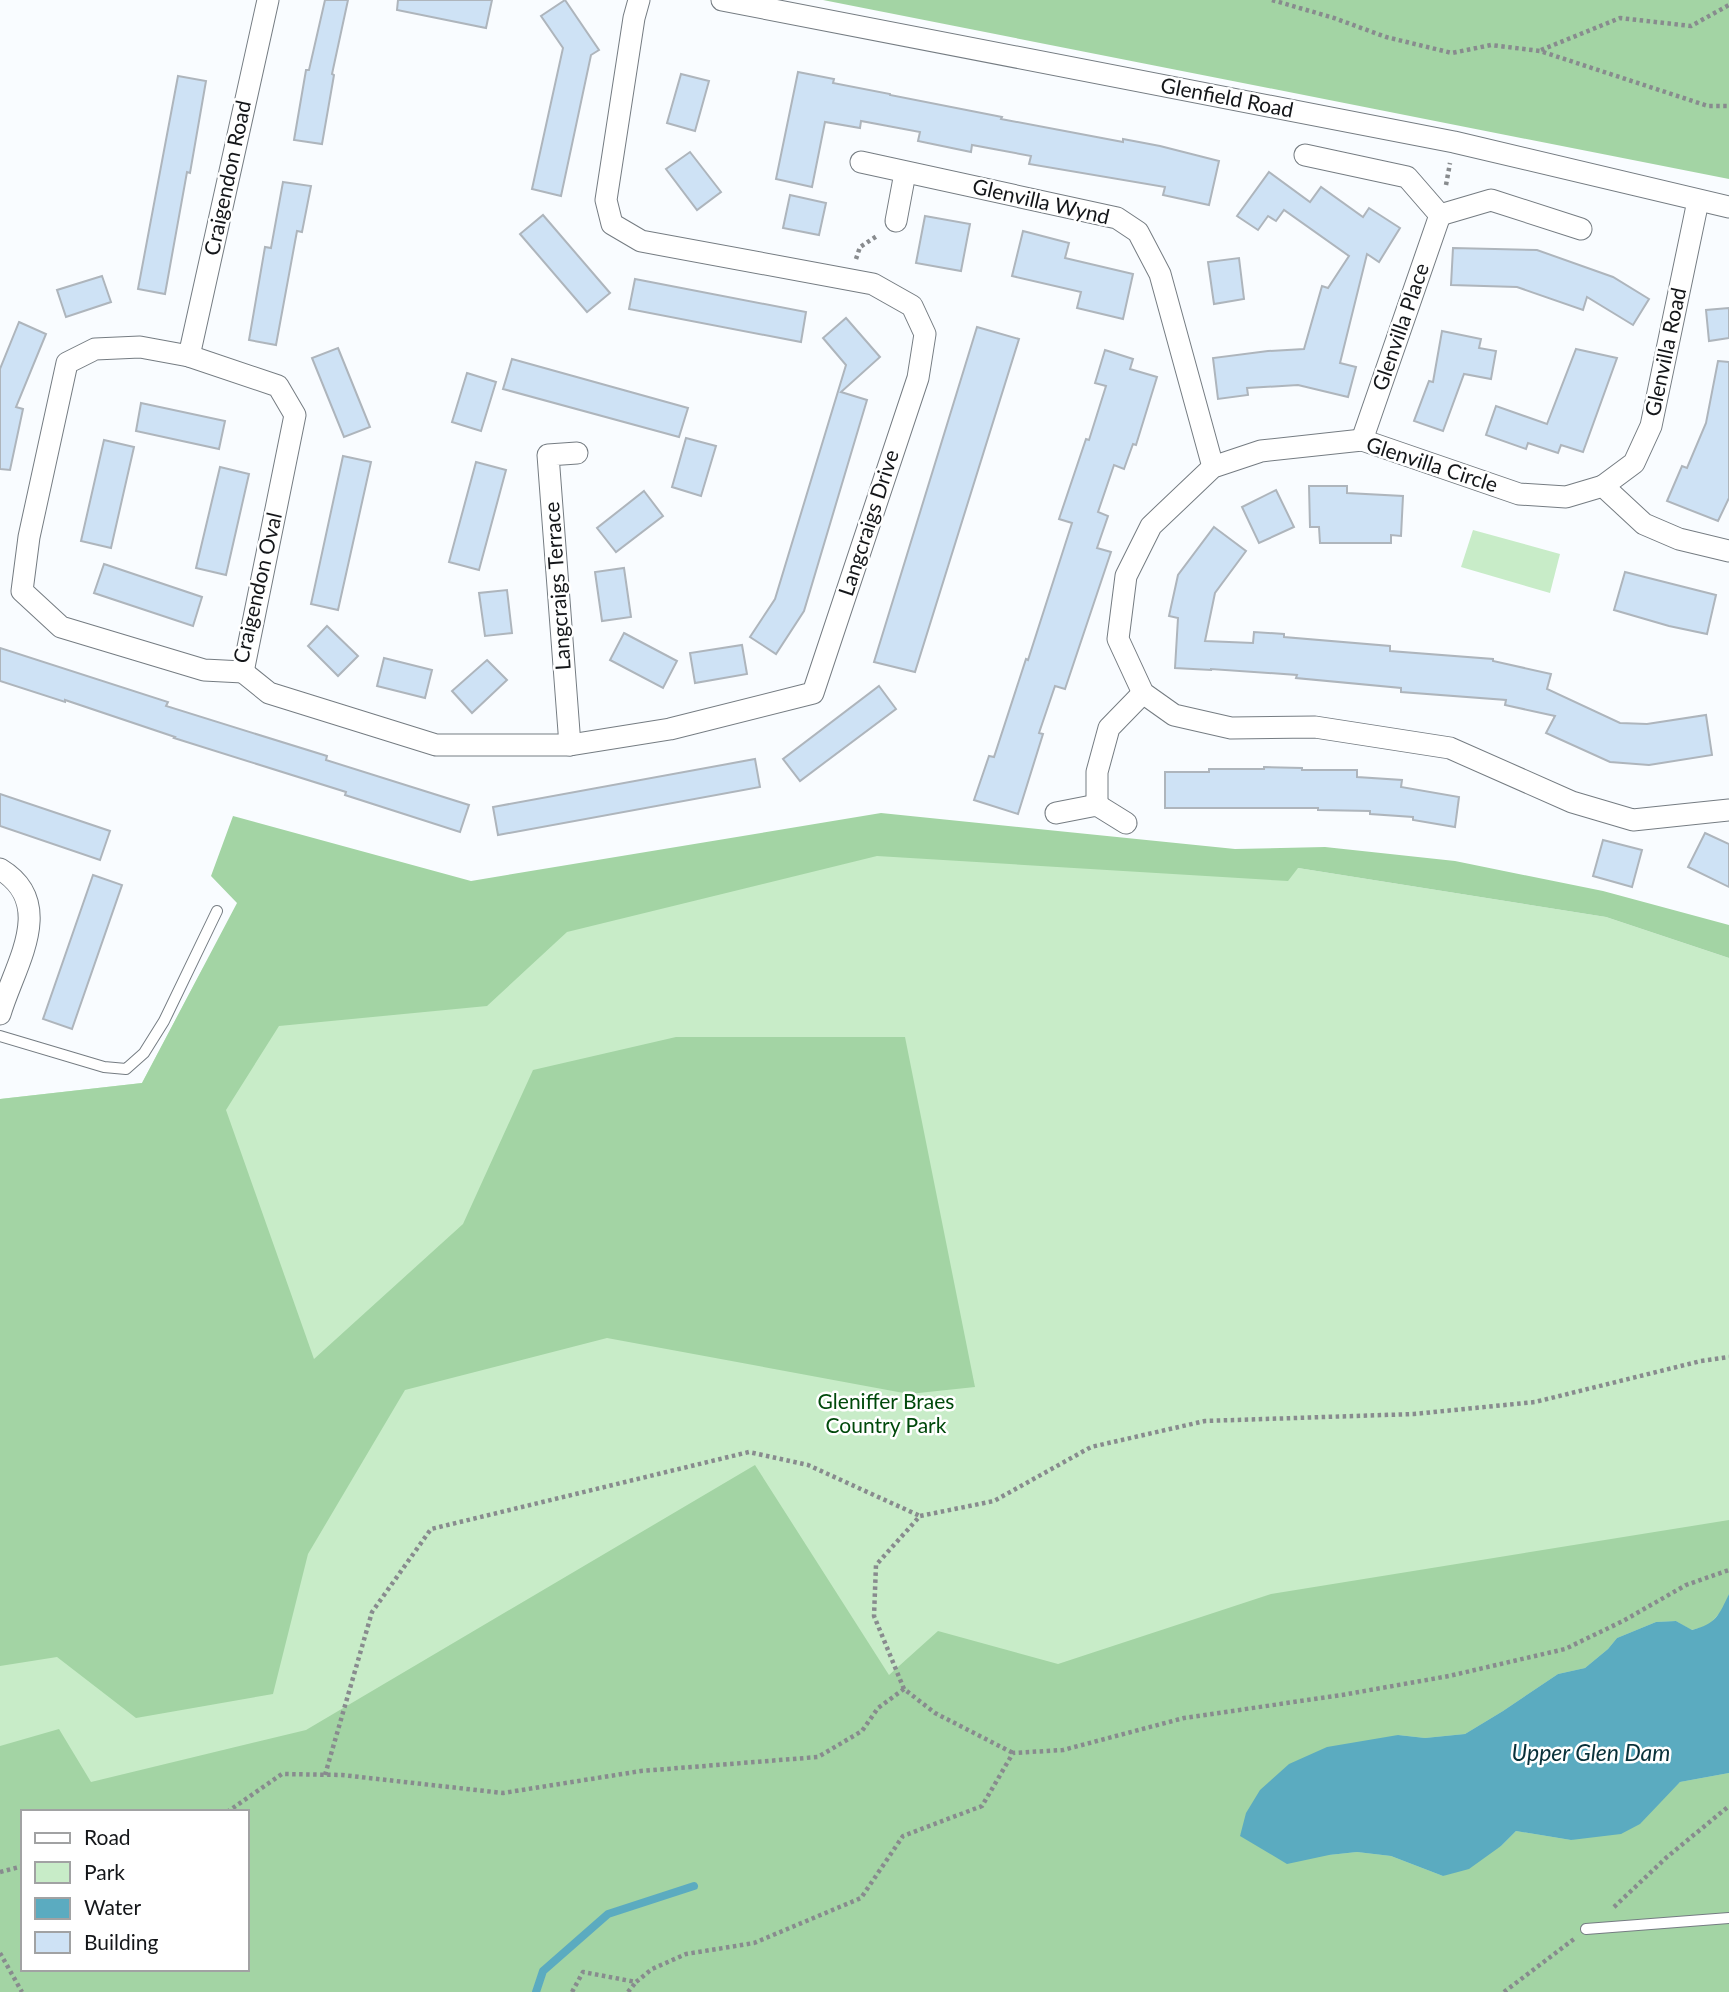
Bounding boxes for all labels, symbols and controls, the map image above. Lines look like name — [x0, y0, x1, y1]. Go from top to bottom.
street label: Glenfield Road — [1159, 71, 1296, 122]
street label: Craigendon Road — [198, 98, 255, 257]
street label: Glenvilla Wynd — [970, 173, 1112, 228]
street label: Glenvilla Place — [1366, 259, 1433, 394]
street label: Glenvilla Road — [1639, 285, 1690, 418]
street label: Glenvilla Circle — [1364, 431, 1501, 497]
street label: Langcraigs Drive — [832, 446, 903, 599]
street label: Langcraigs Terrace — [538, 501, 575, 671]
street label: Craigendon Oval — [227, 510, 286, 666]
park label: Gleniffer Braes Country Park — [818, 1388, 954, 1437]
water label: Upper Glen Dam — [1512, 1738, 1670, 1766]
legend — [21, 1810, 248, 1971]
text: Road — [84, 1824, 131, 1849]
text: Park — [84, 1859, 125, 1884]
text: Water — [84, 1894, 141, 1919]
text: Building — [84, 1929, 159, 1954]

